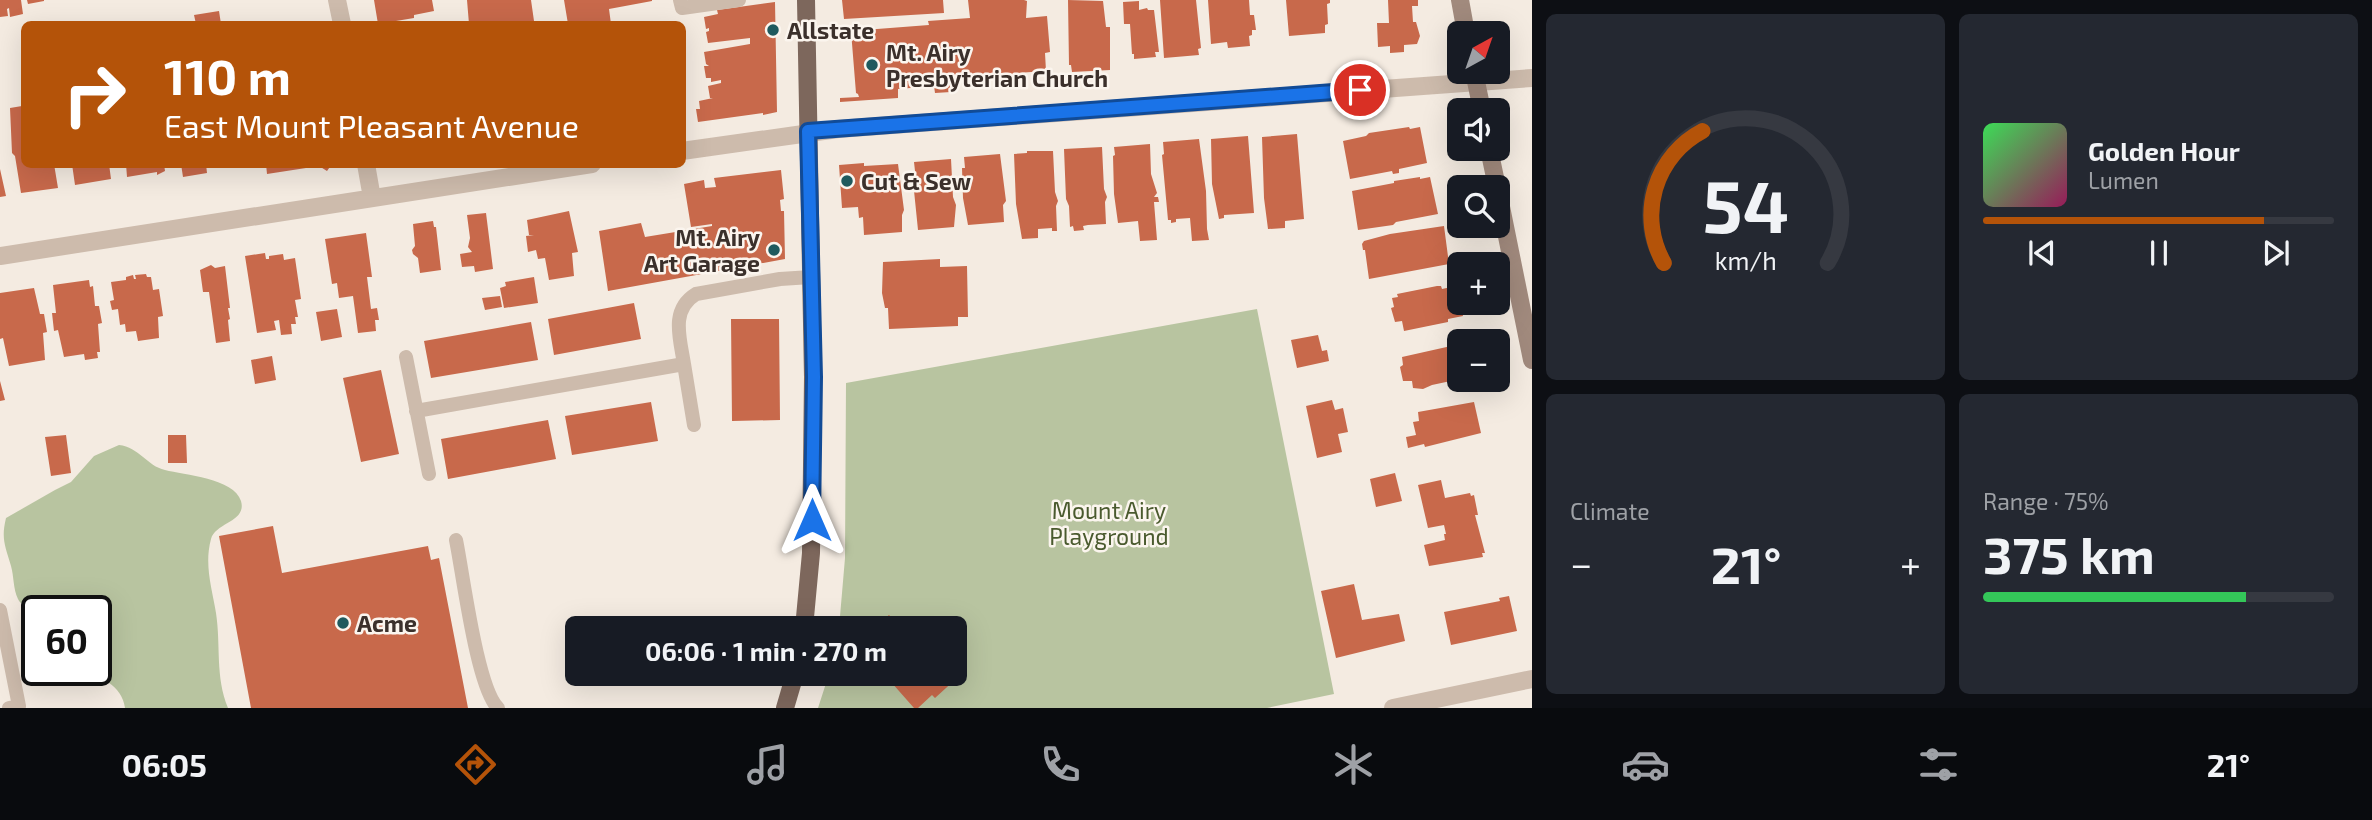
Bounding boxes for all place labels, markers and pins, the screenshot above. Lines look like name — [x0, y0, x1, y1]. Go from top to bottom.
place label: Allstate — [787, 16, 874, 44]
marker: Allstate — [765, 22, 781, 38]
place label: Mt. Airy Presbyterian Church — [886, 38, 1108, 92]
marker: Mt. Airy Presbyterian Church — [864, 57, 880, 73]
pin — [1330, 60, 1390, 120]
place label: Cut & Sew — [861, 167, 972, 195]
marker: Cut & Sew — [839, 173, 855, 189]
place label: Mt. Airy Art Garage — [644, 223, 760, 277]
marker: Mt. Airy Art Garage — [766, 242, 782, 258]
place label: Acme — [357, 609, 417, 637]
marker: Acme — [335, 615, 351, 631]

